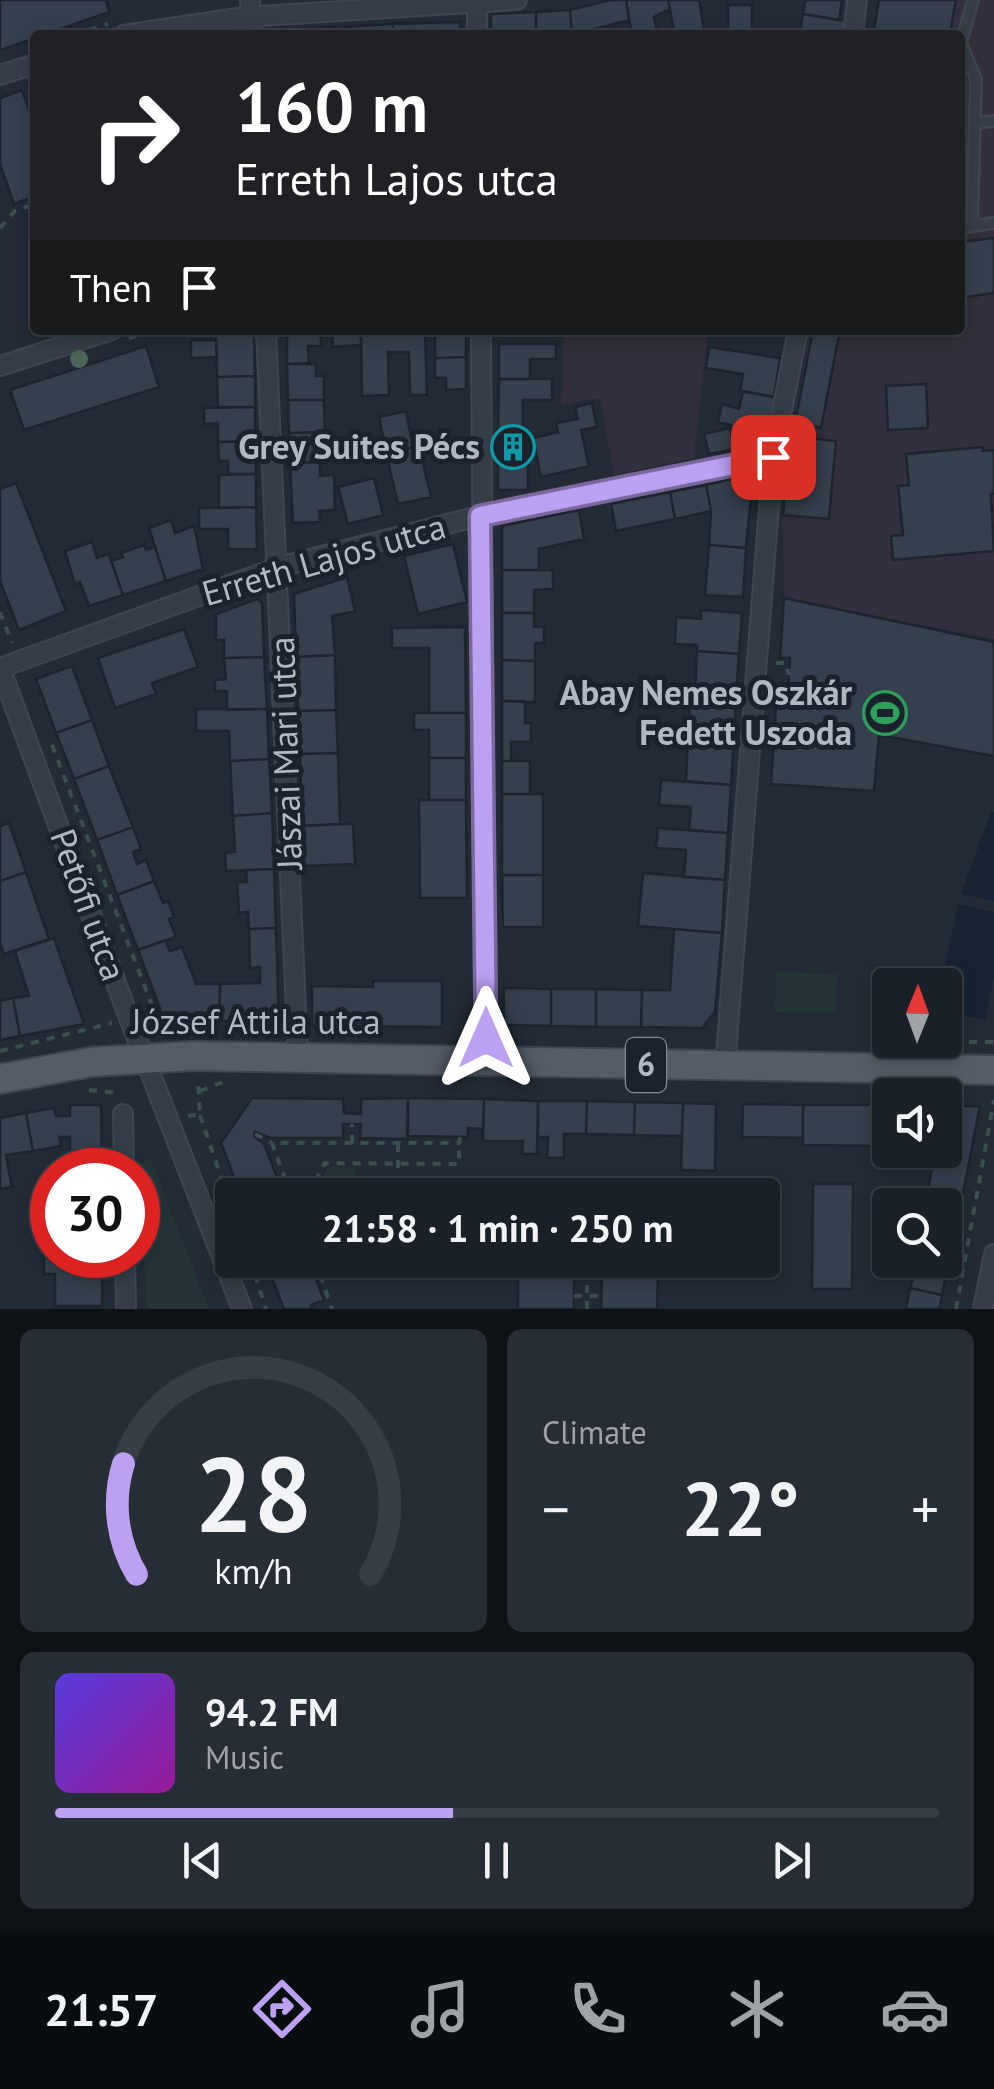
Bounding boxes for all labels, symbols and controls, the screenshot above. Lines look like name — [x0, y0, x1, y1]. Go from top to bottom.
text: 160 m — [235, 61, 428, 151]
icon: right — [70, 70, 200, 200]
text: Erreth Lajos utca — [235, 149, 558, 207]
icon: arrive — [172, 260, 227, 315]
text: Then — [70, 263, 152, 312]
pin — [731, 415, 816, 500]
place label: Grey Suites Pécs — [238, 423, 480, 469]
building icon: Grey Suites Pécs — [490, 424, 536, 470]
icon: arrive — [746, 430, 801, 485]
street label: Erreth Lajos utca — [197, 502, 451, 616]
street label: Jászai Mari utca — [258, 636, 312, 872]
place label: Abay Nemes Oszkár Fedett Uszoda — [559, 669, 853, 755]
sports icon: Abay Nemes Oszkár Fedett Uszoda — [862, 690, 908, 736]
street label: Petőfi utca — [40, 823, 138, 987]
north arrow — [872, 968, 962, 1058]
map controls — [872, 968, 962, 1278]
position arrow — [434, 986, 538, 1090]
street label: József Attila utca — [129, 998, 381, 1044]
road number: 6 — [626, 1038, 666, 1092]
button: sound — [872, 1078, 962, 1168]
speed limit sign: 30 — [30, 1148, 160, 1278]
button: search — [872, 1188, 962, 1278]
text: 21:58 · 1 min · 250 m — [322, 1203, 673, 1252]
text: Climate — [542, 1411, 647, 1453]
text: 28 — [195, 1426, 312, 1561]
text: 22° — [682, 1460, 799, 1557]
text: − — [542, 1473, 570, 1544]
text: + — [911, 1473, 939, 1544]
text: km/h — [214, 1548, 293, 1594]
text: 94.2 FM — [205, 1687, 338, 1736]
text: Music — [205, 1736, 284, 1778]
icon: previous — [175, 1833, 230, 1888]
icon: pause — [469, 1833, 524, 1888]
icon: next — [764, 1833, 819, 1888]
icon: directions — [247, 1974, 317, 2044]
icon: music — [405, 1974, 475, 2044]
icon: phone — [563, 1974, 633, 2044]
icon: climate — [722, 1974, 792, 2044]
icon: car — [880, 1974, 950, 2044]
text: 21:57 — [44, 1980, 158, 2038]

